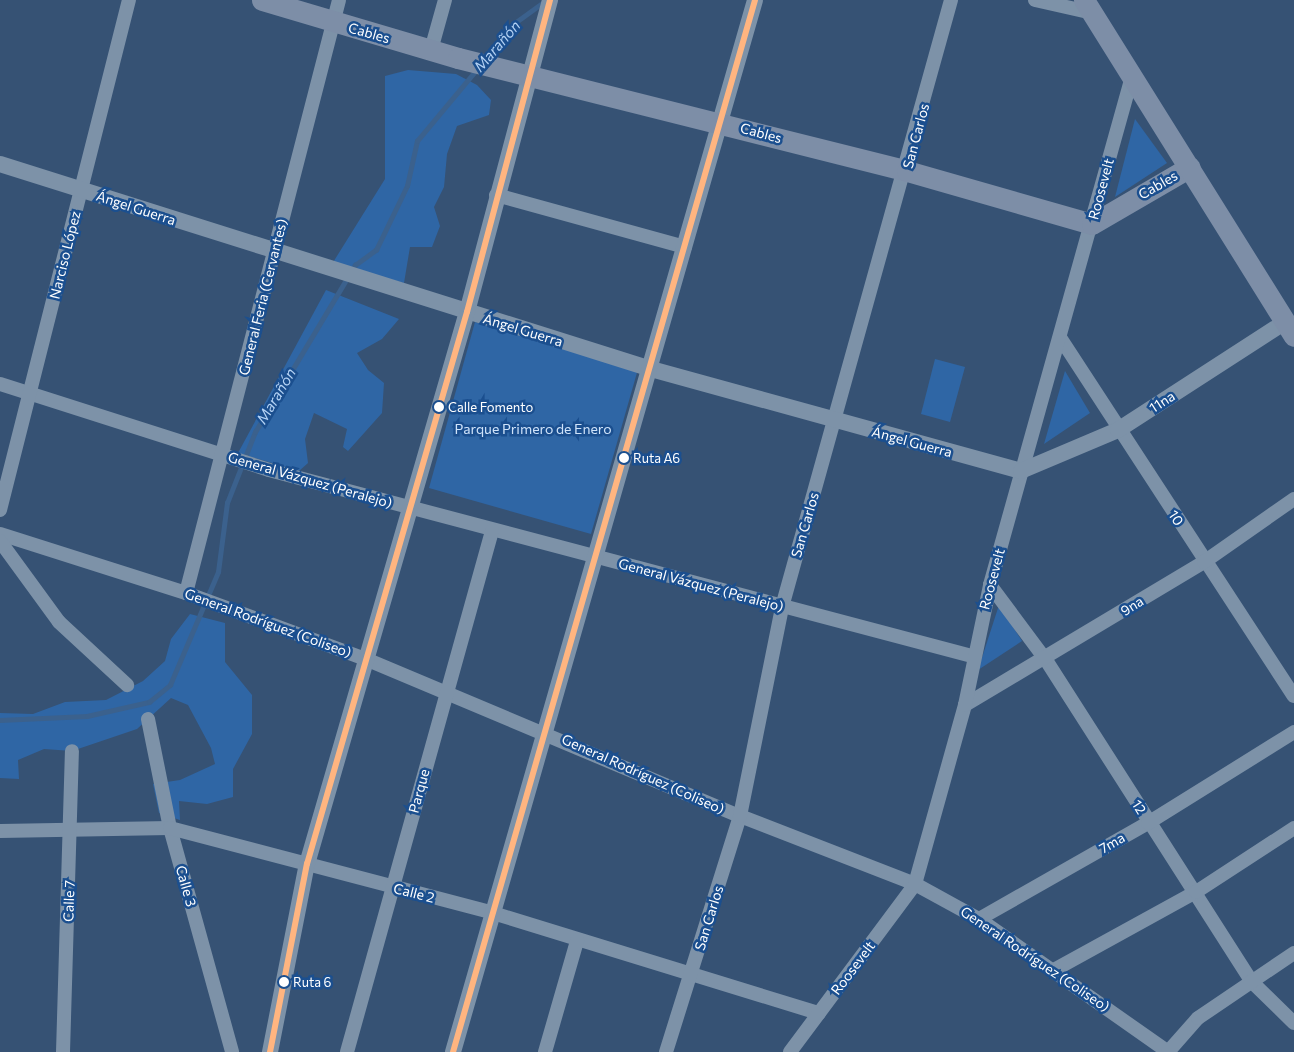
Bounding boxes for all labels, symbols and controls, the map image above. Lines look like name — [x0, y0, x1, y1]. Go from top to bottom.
water label: Marañón — [470, 17, 524, 75]
street label: Cables — [346, 19, 392, 47]
street label: San Carlos — [899, 102, 933, 170]
street label: Cables — [738, 119, 784, 147]
street label: Roosevelt — [1085, 157, 1117, 221]
street label: Cables — [1135, 167, 1181, 203]
street label: Ángel Guerra — [94, 187, 178, 229]
street label: Narciso López — [46, 209, 84, 301]
street label: General Feria (Cervantes) — [235, 217, 291, 377]
street label: Ángel Guerra — [481, 310, 565, 350]
water label: Marañón — [252, 365, 300, 427]
street label: 11na — [1146, 388, 1178, 416]
place label: Calle Fomento — [448, 399, 533, 415]
marker: Calle Fomento — [434, 402, 444, 412]
park label: Parque Primero de Enero — [454, 421, 612, 437]
street label: Ángel Guerra — [870, 423, 954, 461]
street label: General Vázquez (Peralejo) — [226, 448, 394, 512]
place label: Ruta A6 — [633, 450, 680, 466]
marker: Ruta A6 — [619, 453, 629, 463]
street label: San Carlos — [788, 491, 822, 559]
street label: 10 — [1165, 507, 1187, 529]
street label: Roosevelt — [976, 547, 1008, 611]
street label: General Vázquez (Peralejo) — [617, 555, 785, 615]
street label: General Rodríguez (Coliseo) — [182, 585, 354, 661]
street label: 9na — [1117, 593, 1147, 619]
street label: General Rodríguez (Coliseo) — [559, 731, 727, 817]
street label: Parque — [405, 767, 433, 815]
street label: 12 — [1128, 797, 1150, 817]
street label: 7ma — [1096, 829, 1128, 857]
street label: Calle 3 — [172, 863, 200, 909]
street label: Calle 7 — [60, 880, 78, 922]
street label: Calle 2 — [392, 880, 436, 906]
street label: San Carlos — [691, 884, 727, 952]
street label: General Rodríguez (Coliseo) — [957, 903, 1113, 1015]
street label: Roosevelt — [827, 938, 879, 998]
place label: Ruta 6 — [293, 974, 331, 990]
marker: Ruta 6 — [279, 977, 289, 987]

